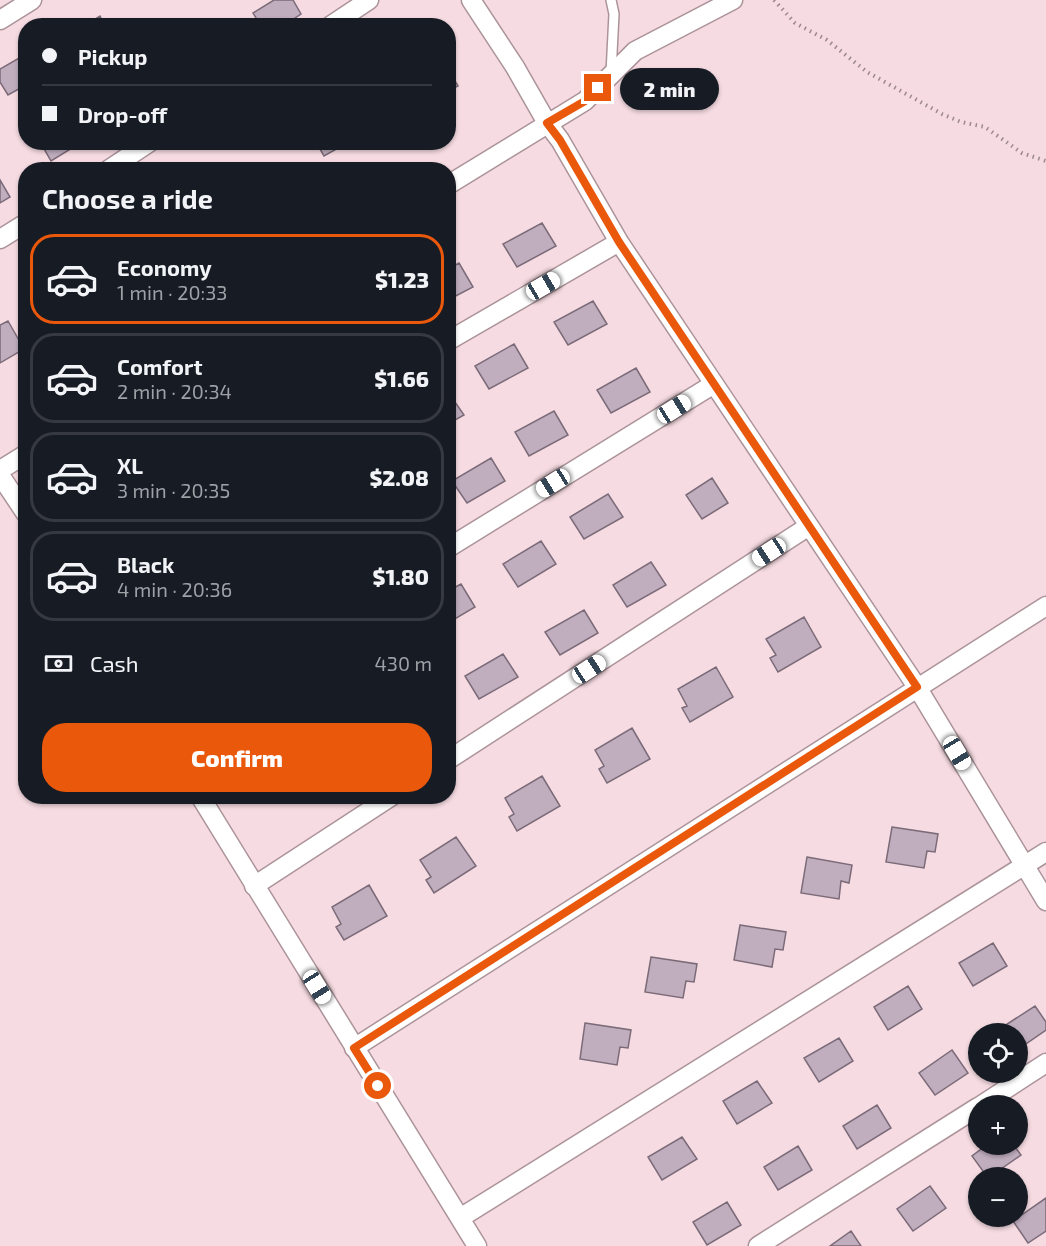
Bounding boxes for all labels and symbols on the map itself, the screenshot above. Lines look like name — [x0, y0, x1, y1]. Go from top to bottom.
callout: 2 min — [619, 67, 718, 109]
route end — [584, 74, 611, 101]
car — [523, 269, 563, 303]
car — [654, 392, 694, 426]
car — [533, 466, 573, 500]
car — [749, 535, 789, 569]
car — [569, 652, 609, 686]
car — [940, 733, 974, 773]
car — [300, 967, 334, 1007]
route start — [364, 1072, 391, 1099]

